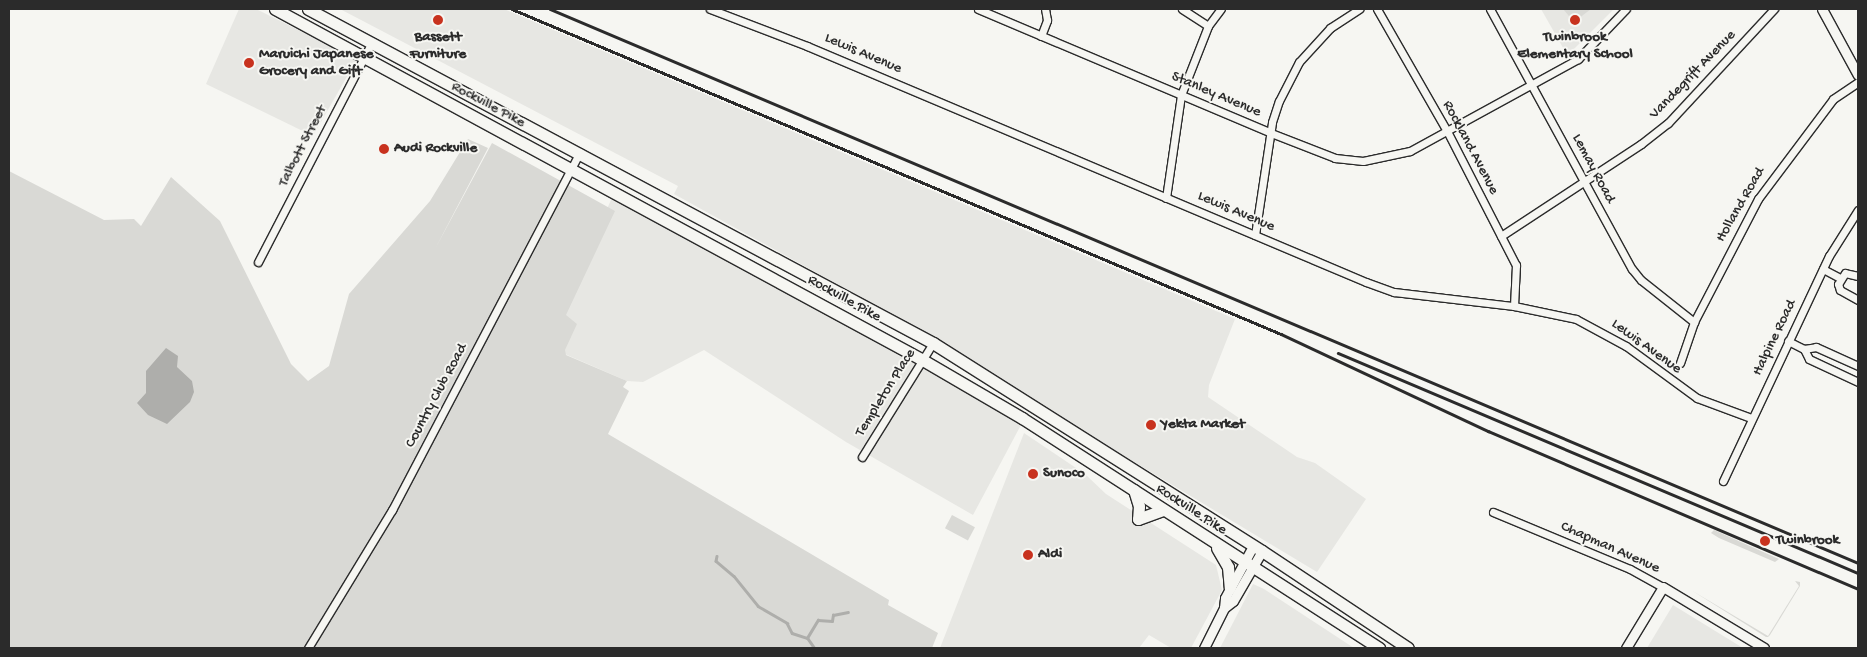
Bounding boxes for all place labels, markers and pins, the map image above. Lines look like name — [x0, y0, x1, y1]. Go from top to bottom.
marker: Bassett Furniture — [432, 14, 444, 26]
marker: Twinbrook Elementary School — [1569, 14, 1581, 26]
place label: Bassett Furniture — [410, 28, 466, 63]
place label: Twinbrook Elementary School — [1517, 28, 1633, 63]
place label: Maruichi Japanese Grocery and Gift — [259, 45, 373, 80]
marker: Maruichi Japanese Grocery and Gift — [243, 57, 255, 69]
place label: Audi Rockville — [394, 140, 477, 158]
marker: Audi Rockville — [378, 143, 390, 155]
place label: Yekta Market — [1161, 416, 1245, 434]
marker: Yekta Market — [1145, 419, 1157, 431]
place label: Sunoco — [1043, 465, 1085, 483]
marker: Sunoco — [1027, 468, 1039, 480]
place label: Twinbrook — [1776, 532, 1839, 550]
marker: Twinbrook — [1758, 534, 1772, 548]
place label: Aldi — [1038, 546, 1062, 564]
marker: Aldi — [1022, 549, 1034, 561]

